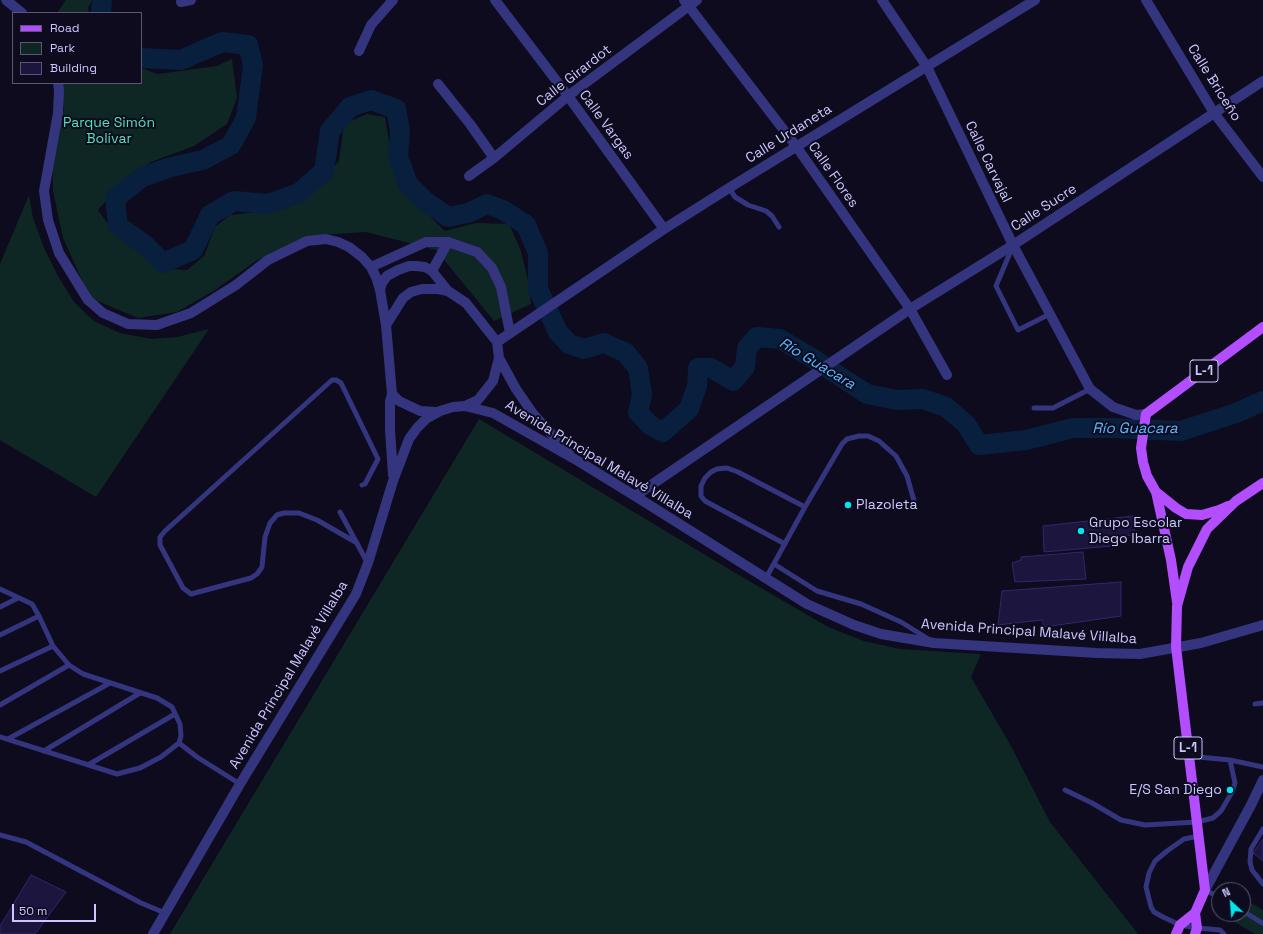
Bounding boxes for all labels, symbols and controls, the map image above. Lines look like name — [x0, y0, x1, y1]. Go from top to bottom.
legend — [12, 12, 142, 84]
text: Road — [50, 20, 79, 36]
text: Park — [50, 40, 75, 56]
street label: Calle Briceño — [1184, 41, 1244, 125]
street label: Calle Girardot — [533, 42, 615, 110]
text: Building — [50, 60, 97, 76]
street label: Calle Vargas — [575, 87, 637, 163]
street label: Calle Urdaneta — [743, 101, 835, 167]
park label: Parque Simón Bolívar — [63, 115, 155, 148]
street label: Calle Carvajal — [961, 119, 1015, 205]
street label: Calle Flores — [804, 139, 862, 211]
street label: Calle Sucre — [1008, 181, 1080, 235]
water label: Río Guacara — [776, 334, 858, 394]
road number: L-1 — [1190, 360, 1218, 382]
street label: Avenida Principal Malavé Villalba — [502, 397, 696, 523]
water label: Río Guacara — [1092, 420, 1178, 438]
place label: Plazoleta — [856, 497, 917, 513]
marker: Plazoleta — [843, 500, 853, 510]
place label: Grupo Escolar Diego Ibarra — [1089, 515, 1182, 548]
marker: Grupo Escolar Diego Ibarra — [1076, 526, 1086, 536]
street label: Avenida Principal Malavé Villalba — [226, 578, 352, 772]
street label: Avenida Principal Malavé Villalba — [921, 616, 1137, 648]
road number: L-1 — [1174, 737, 1202, 759]
place label: E/S San Diego — [1129, 782, 1222, 798]
marker: E/S San Diego — [1225, 785, 1235, 795]
north arrow — [1211, 882, 1251, 922]
text: N — [1220, 884, 1233, 900]
scale bar — [14, 896, 98, 922]
text: 50 m — [19, 903, 47, 919]

